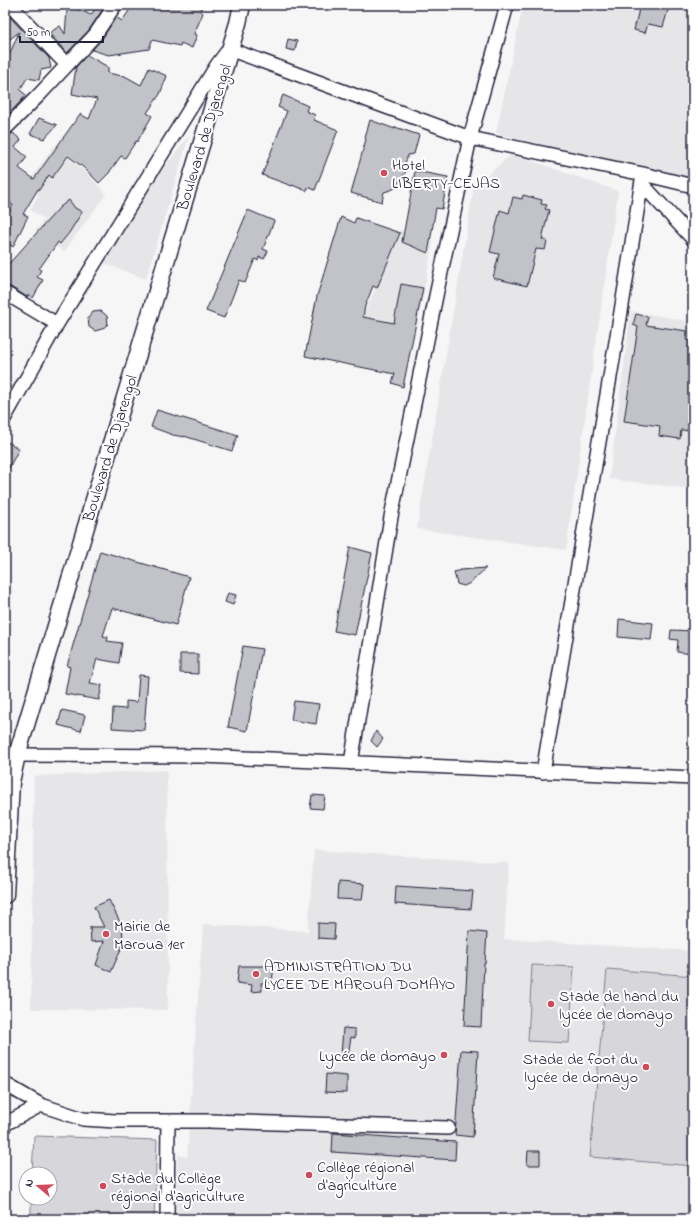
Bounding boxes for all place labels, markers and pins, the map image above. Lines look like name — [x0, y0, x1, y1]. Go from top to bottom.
place label: Hotel LIBERTY-CEJAS — [392, 154, 500, 196]
marker: Hotel LIBERTY-CEJAS — [379, 168, 389, 178]
place label: Mairie de Maroua 1er — [114, 915, 185, 957]
marker: Mairie de Maroua 1er — [101, 929, 111, 939]
place label: ADMINISTRATION DU LYCEE DE MAROUA DOMAYO — [264, 955, 455, 997]
marker: ADMINISTRATION DU LYCEE DE MAROUA DOMAYO — [251, 969, 261, 979]
place label: Stade de hand du lycée de domayo — [559, 985, 679, 1027]
marker: Stade de hand du lycée de domayo — [546, 999, 556, 1009]
place label: Lycée de domayo — [319, 1045, 436, 1069]
place label: Stade de foot du lycée de domayo — [523, 1048, 638, 1090]
marker: Lycée de domayo — [439, 1050, 449, 1060]
marker: Stade de foot du lycée de domayo — [641, 1062, 651, 1072]
place label: Collège régional d'agriculture — [317, 1156, 415, 1198]
place label: Stade du Collège régional d'agriculture — [111, 1167, 245, 1209]
marker: Collège régional d'agriculture — [304, 1170, 314, 1180]
marker: Stade du Collège régional d'agriculture — [98, 1181, 108, 1191]

